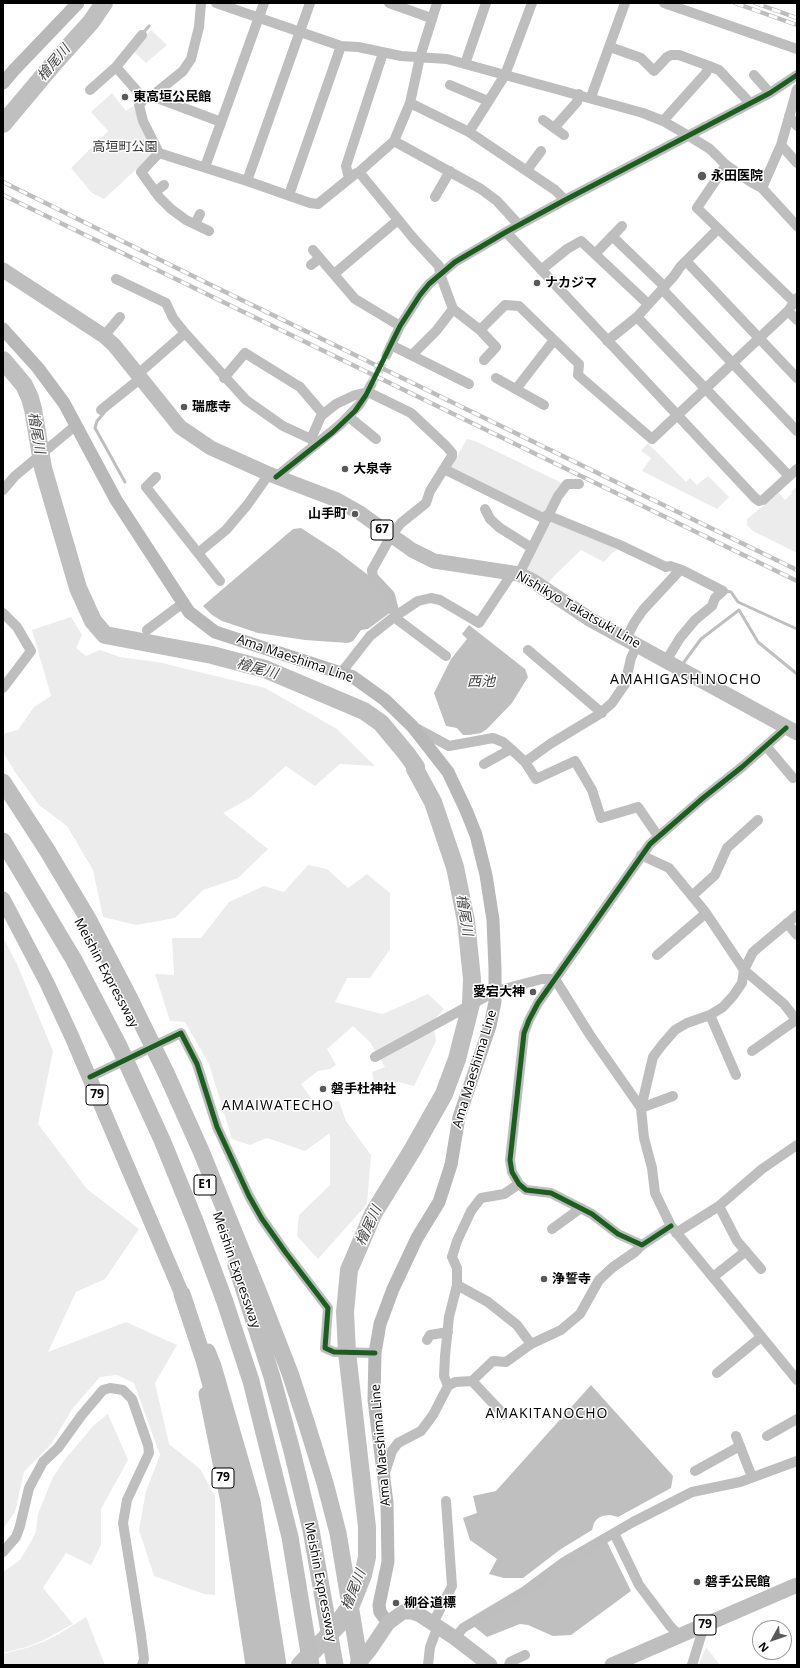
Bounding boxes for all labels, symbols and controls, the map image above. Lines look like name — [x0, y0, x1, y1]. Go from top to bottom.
water label: 檜尾川 — [34, 42, 74, 84]
place label: 東高垣公民館 — [133, 89, 211, 105]
marker: 東高垣公民館 — [120, 92, 130, 102]
park label: 高垣町公園 — [93, 139, 157, 155]
place label: 永田医院 — [711, 168, 763, 184]
marker: 永田医院 — [696, 170, 708, 182]
place label: ナカジマ — [545, 275, 597, 291]
marker: ナカジマ — [532, 278, 542, 288]
place label: 瑞應寺 — [192, 399, 231, 415]
marker: 瑞應寺 — [179, 402, 189, 412]
water label: 檜尾川 — [24, 411, 48, 455]
place label: 大泉寺 — [353, 461, 392, 477]
marker: 大泉寺 — [340, 464, 350, 474]
place label: 山手町 — [308, 506, 347, 522]
marker: 山手町 — [350, 509, 360, 519]
road number: 67 — [371, 520, 393, 540]
street label: Nishikyo Takatsuki Line — [513, 568, 643, 652]
street label: Ama Maeshima Line — [235, 632, 355, 686]
water label: 檜尾川 — [234, 655, 280, 683]
district label: AMAHIGASHINOCHO — [610, 672, 762, 688]
water label: 西池 — [467, 674, 495, 690]
water label: 檜尾川 — [452, 893, 476, 937]
street label: Meishin Expressway — [71, 916, 141, 1030]
place label: 愛宕大神 — [473, 984, 525, 1000]
marker: 愛宕大神 — [528, 987, 538, 997]
street label: Ama Maeshima Line — [450, 1008, 500, 1130]
place label: 磐手杜神社 — [331, 1081, 396, 1097]
marker: 磐手杜神社 — [318, 1084, 328, 1094]
road number: 79 — [86, 1085, 108, 1105]
district label: AMAIWATECHO — [222, 1098, 334, 1114]
road number: E1 — [194, 1175, 216, 1195]
water label: 檜尾川 — [353, 1203, 385, 1249]
street label: Meishin Expressway — [209, 1210, 263, 1330]
place label: 浄誓寺 — [552, 1271, 591, 1287]
marker: 浄誓寺 — [539, 1274, 549, 1284]
street label: Ama Maeshima Line — [368, 1383, 394, 1507]
district label: AMAKITANOCHO — [486, 1406, 608, 1422]
road number: 79 — [212, 1468, 234, 1488]
street label: Meishin Expressway — [301, 1521, 339, 1643]
water label: 檜尾川 — [338, 1567, 370, 1613]
place label: 磐手公民館 — [705, 1574, 770, 1590]
marker: 磐手公民館 — [692, 1577, 702, 1587]
place label: 柳谷道標 — [404, 1595, 456, 1611]
marker: 柳谷道標 — [391, 1598, 401, 1608]
road number: 79 — [694, 1615, 716, 1635]
north arrow — [752, 1620, 792, 1660]
text: N — [755, 1639, 772, 1656]

